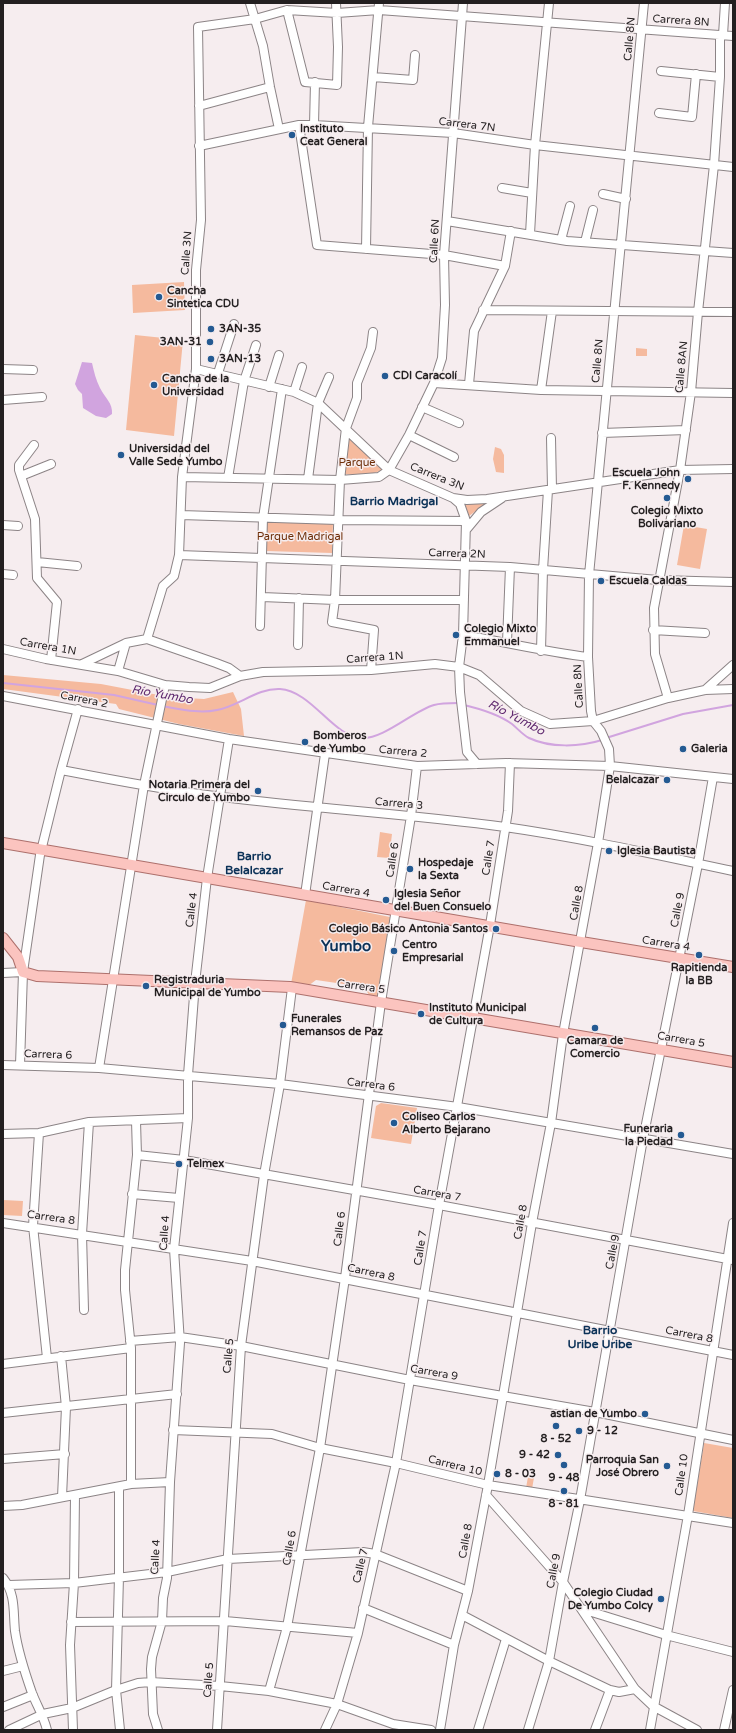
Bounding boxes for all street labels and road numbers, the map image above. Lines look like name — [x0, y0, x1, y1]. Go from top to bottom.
street label: Carrera 8N — [652, 12, 710, 30]
street label: Calle 8N — [622, 16, 638, 62]
street label: Carrera 7N — [438, 115, 496, 135]
street label: Calle 6N — [427, 219, 443, 263]
street label: Calle 3N — [179, 231, 195, 275]
street label: Calle 8N — [590, 338, 606, 384]
street label: Calle 8AN — [673, 340, 691, 394]
street label: Carrera 3N — [408, 460, 466, 494]
street label: Carrera 2N — [428, 546, 486, 562]
street label: Carrera 1N — [19, 636, 77, 658]
street label: Carrera 1N — [346, 649, 404, 667]
street label: Calle 8N — [571, 664, 587, 708]
street label: Carrera 2 — [59, 689, 109, 711]
street label: Carrera 2 — [378, 743, 428, 761]
street label: Carrera 3 — [374, 795, 424, 813]
street label: Calle 7 — [480, 840, 498, 876]
street label: Calle 6 — [384, 842, 402, 878]
street label: Carrera 4 — [321, 879, 371, 901]
street label: Calle 8 — [567, 884, 587, 922]
street label: Calle 9 — [668, 891, 688, 929]
street label: Calle 4 — [183, 892, 201, 928]
street label: Carrera 4 — [641, 934, 691, 954]
street label: Carrera 5 — [336, 977, 386, 997]
street label: Carrera 5 — [656, 1029, 706, 1051]
street label: Carrera 6 — [24, 1048, 72, 1062]
street label: Carrera 6 — [346, 1075, 396, 1095]
street label: Carrera 7 — [412, 1183, 462, 1205]
street label: Calle 8 — [511, 1203, 531, 1241]
street label: Carrera 8 — [26, 1208, 76, 1228]
street label: Calle 6 — [331, 1211, 349, 1247]
street label: Calle 4 — [157, 1215, 173, 1251]
street label: Calle 7 — [412, 1230, 430, 1266]
street label: Calle 9 — [603, 1233, 623, 1271]
street label: Carrera 8 — [346, 1262, 396, 1284]
street label: Carrera 8 — [664, 1324, 714, 1346]
street label: Calle 5 — [221, 1338, 237, 1374]
street label: Carrera 9 — [409, 1362, 459, 1384]
street label: Carrera 10 — [427, 1453, 483, 1479]
street label: Calle 10 — [673, 1453, 691, 1497]
street label: Calle 8 — [456, 1522, 476, 1560]
street label: Calle 6 — [280, 1529, 300, 1567]
street label: Calle 4 — [148, 1539, 164, 1575]
street label: Calle 7 — [351, 1547, 371, 1585]
street label: Calle 9 — [544, 1552, 564, 1590]
street label: Calle 5 — [201, 1662, 217, 1698]

